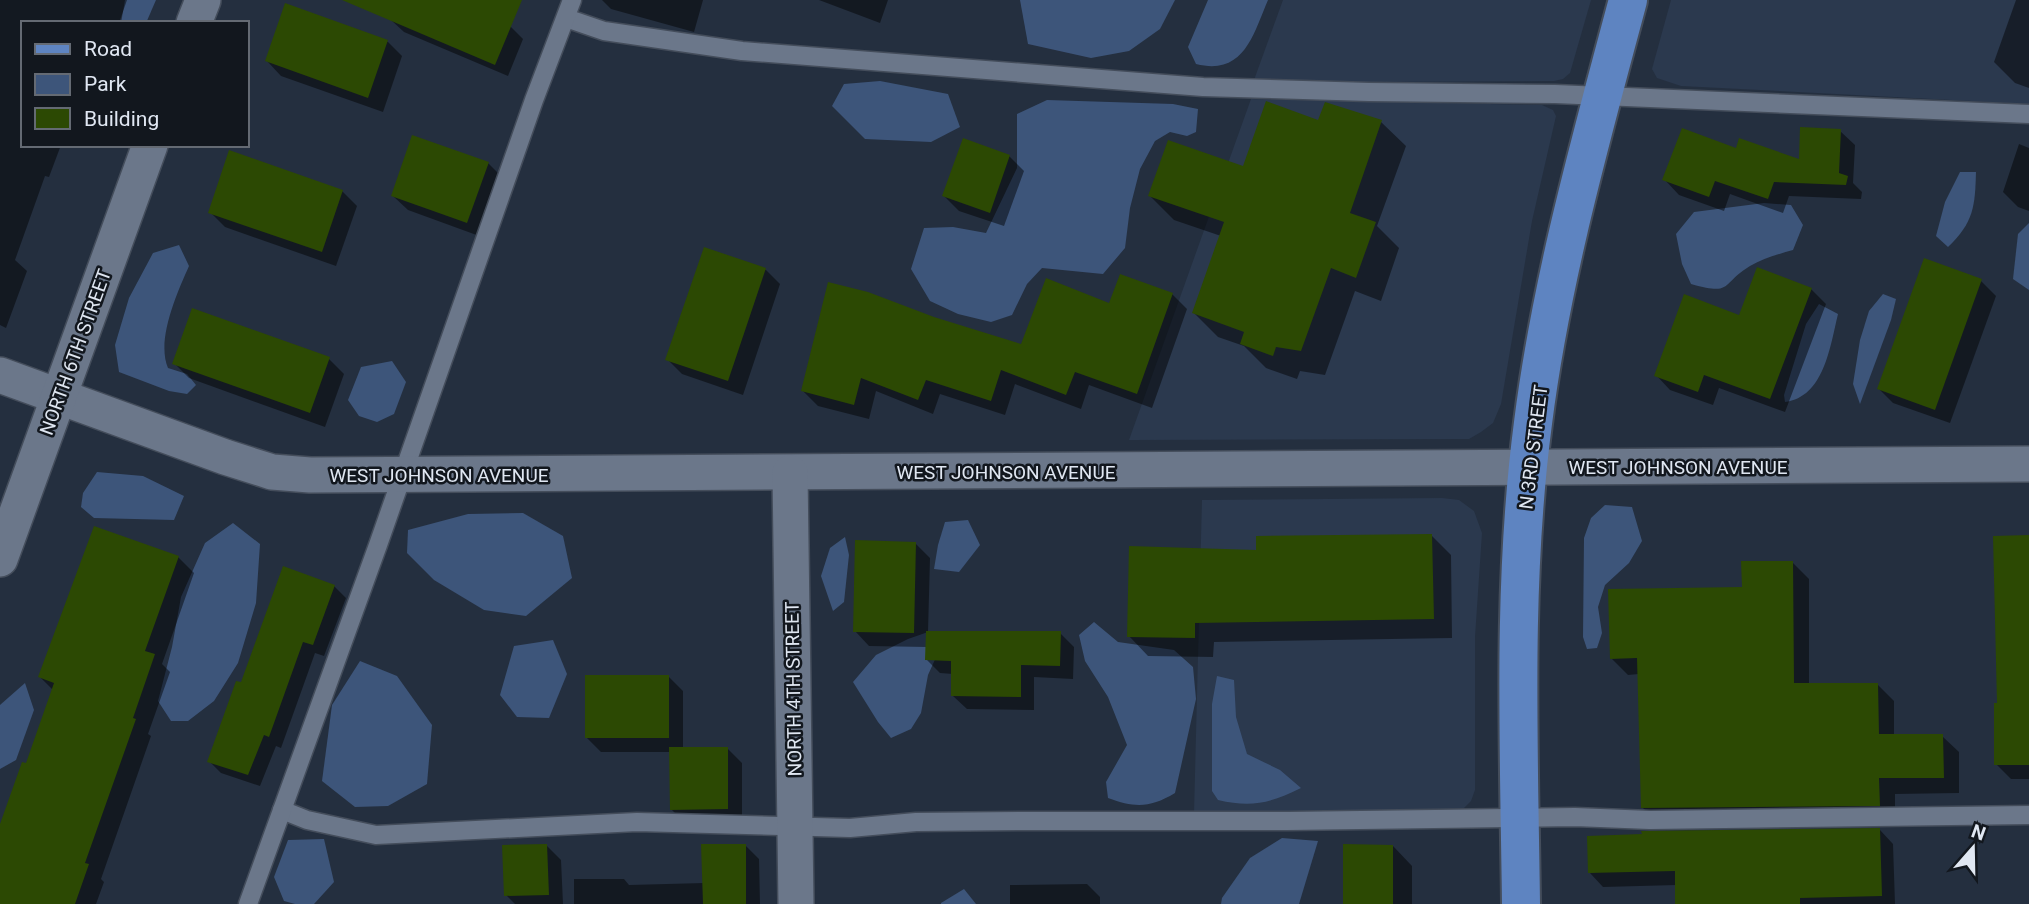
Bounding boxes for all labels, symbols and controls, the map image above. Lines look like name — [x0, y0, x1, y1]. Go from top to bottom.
legend — [21, 21, 248, 147]
text: Road — [84, 37, 132, 61]
text: Park — [84, 72, 127, 96]
text: Building — [84, 107, 159, 131]
street label: NORTH 6TH STREET — [35, 266, 116, 438]
street label: N 3RD STREET — [1514, 383, 1553, 511]
street label: WEST JOHNSON AVENUE — [1568, 456, 1788, 479]
street label: WEST JOHNSON AVENUE — [896, 461, 1116, 484]
street label: WEST JOHNSON AVENUE — [329, 464, 549, 487]
street label: NORTH 4TH STREET — [780, 601, 807, 777]
north arrow — [1938, 813, 2008, 883]
text: N — [1968, 819, 1989, 846]

